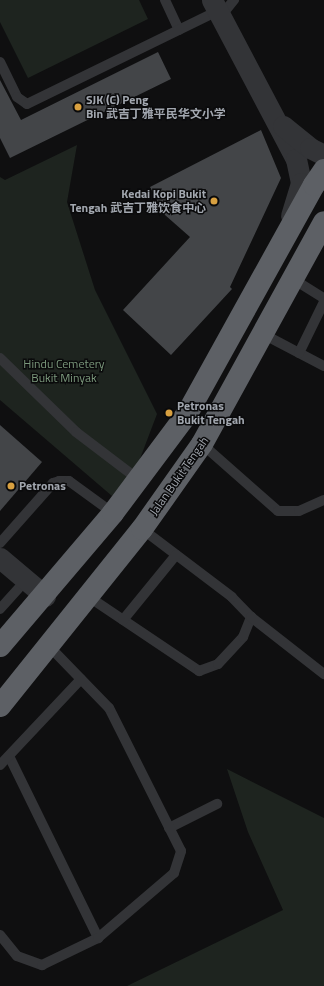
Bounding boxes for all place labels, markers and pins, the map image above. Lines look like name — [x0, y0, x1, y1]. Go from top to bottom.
place label: SJK (C) Peng Bin 武吉丁雅平民华文小学 — [86, 93, 226, 121]
marker: SJK (C) Peng Bin 武吉丁雅平民华文小学 — [73, 102, 83, 112]
place label: Kedai Kopi Bukit Tengah 武吉丁雅饮食中心 — [70, 187, 206, 215]
marker: Kedai Kopi Bukit Tengah 武吉丁雅饮食中心 — [209, 196, 219, 206]
place label: Petronas Bukit Tengah — [177, 399, 245, 427]
marker: Petronas Bukit Tengah — [164, 408, 174, 418]
place label: Petronas — [19, 479, 66, 493]
marker: Petronas — [6, 481, 16, 491]

